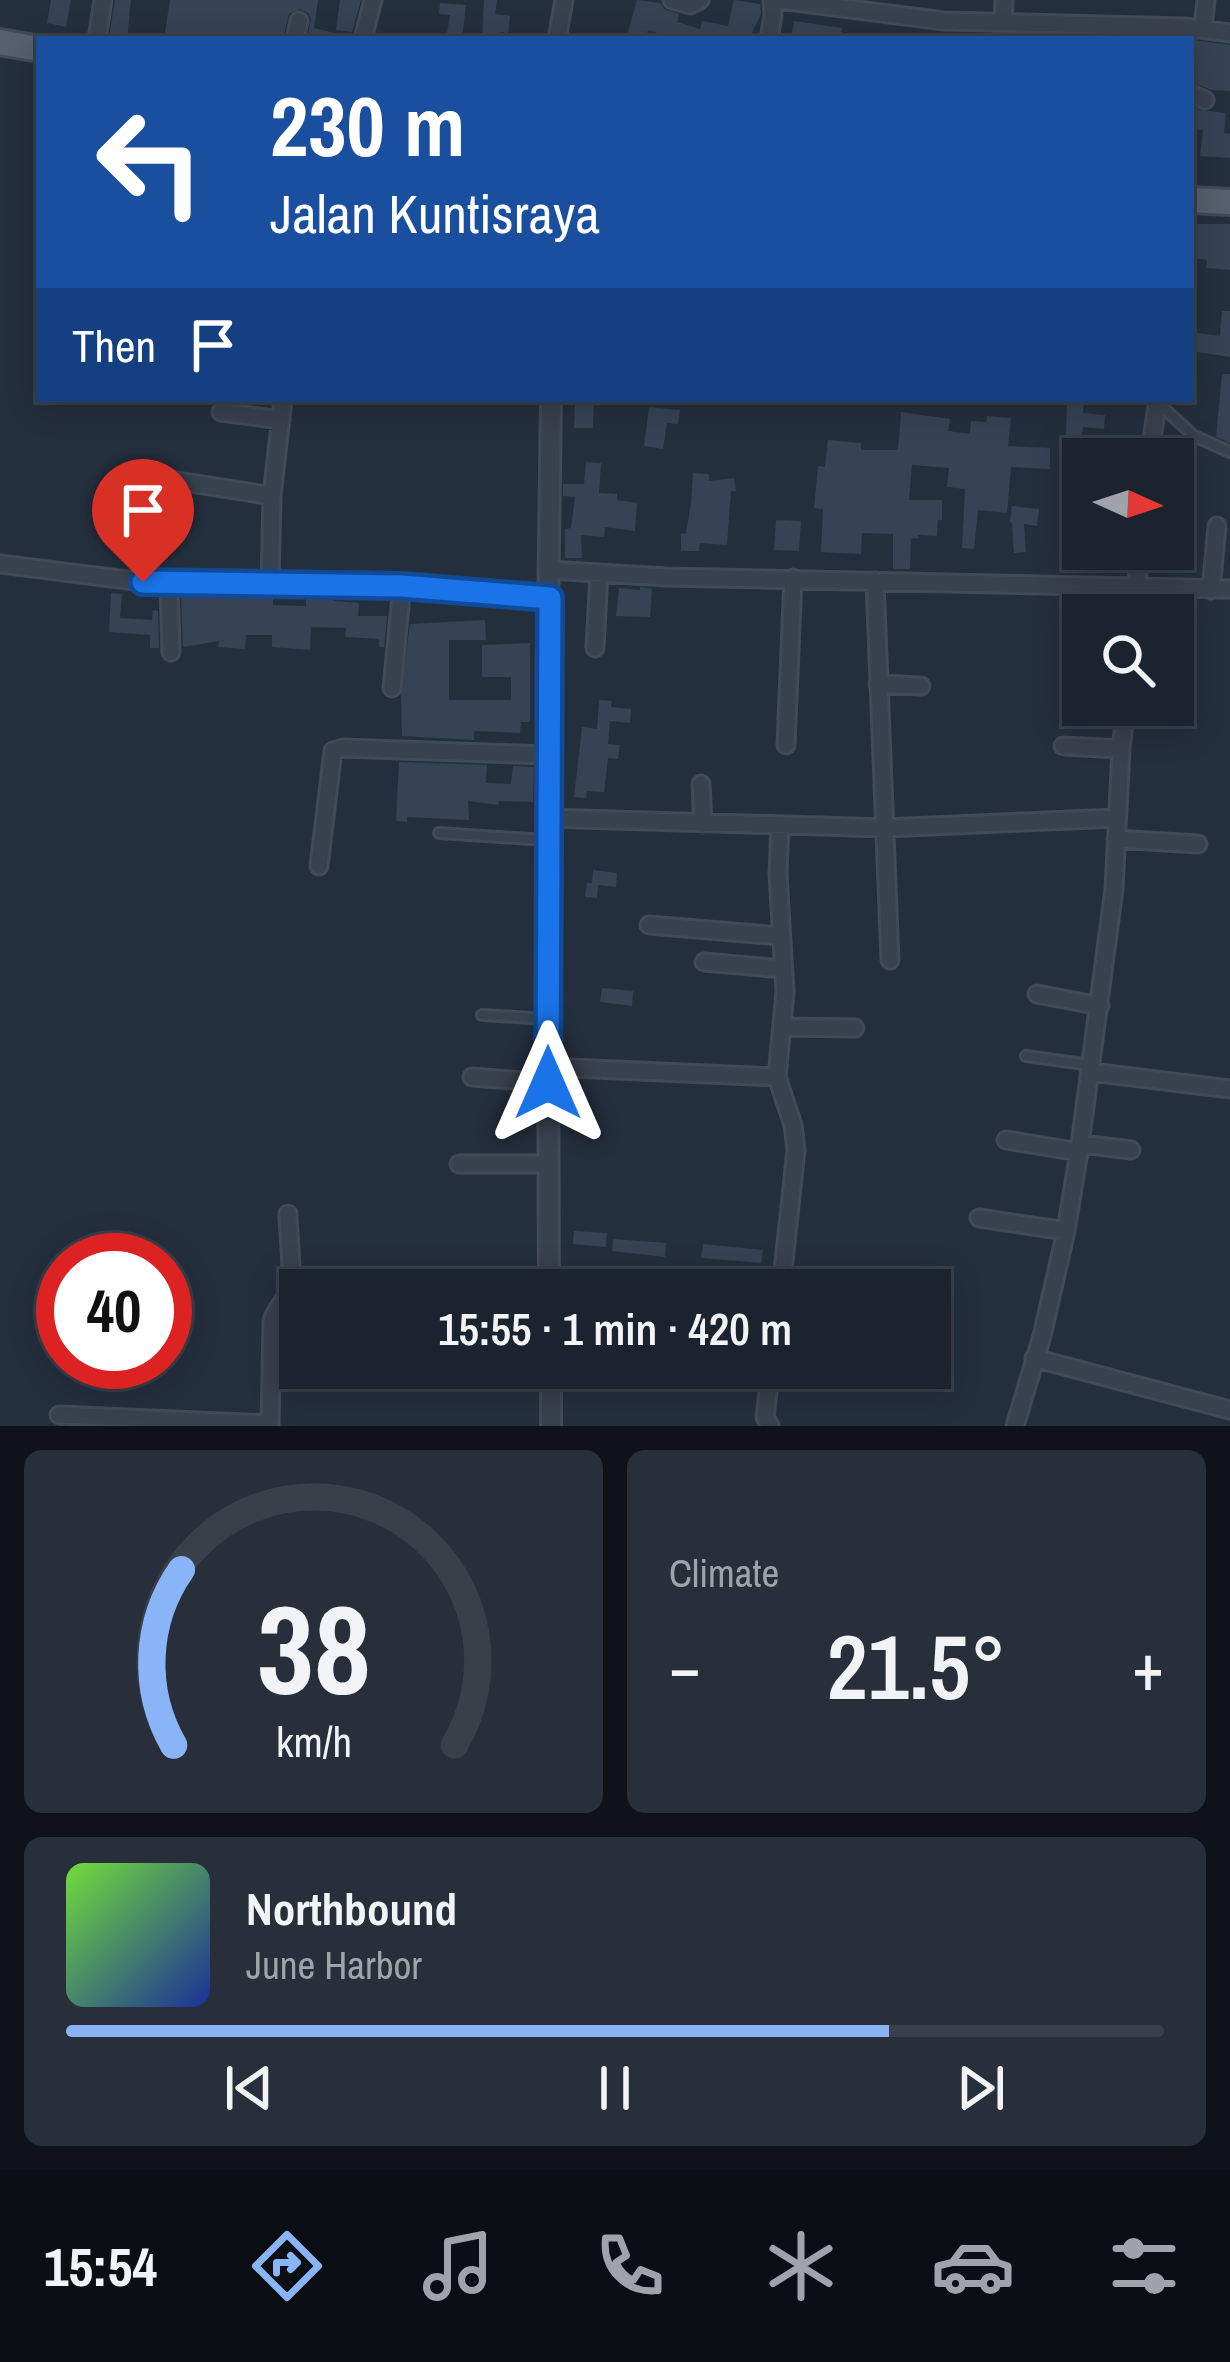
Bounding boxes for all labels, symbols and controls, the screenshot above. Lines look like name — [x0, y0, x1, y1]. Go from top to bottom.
text: 230 m — [270, 69, 465, 182]
icon: left — [72, 84, 228, 240]
text: Jalan Kuntisraya — [270, 177, 600, 250]
icon: arrive — [180, 312, 246, 378]
text: Then — [72, 315, 156, 376]
north arrow — [1062, 438, 1194, 570]
map controls — [1062, 438, 1194, 726]
pin — [92, 459, 194, 582]
icon: arrive — [110, 477, 176, 543]
button: search — [1062, 594, 1194, 726]
position arrow — [485, 1020, 611, 1146]
speed limit sign: 40 — [36, 1233, 192, 1389]
text: 15:55 · 1 min · 420 m — [438, 1298, 792, 1359]
text: Climate — [669, 1547, 779, 1599]
text: 38 — [257, 1565, 370, 1733]
text: 21.5° — [827, 1606, 1006, 1727]
text: − — [669, 1622, 701, 1711]
text: + — [1132, 1622, 1164, 1711]
text: km/h — [275, 1712, 352, 1769]
text: Northbound — [246, 1878, 457, 1939]
text: June Harbor — [246, 1939, 422, 1991]
icon: previous — [216, 2055, 282, 2121]
icon: pause — [582, 2055, 648, 2121]
icon: next — [948, 2055, 1014, 2121]
icon: directions — [245, 2224, 329, 2308]
icon: music — [416, 2224, 500, 2308]
icon: phone — [588, 2224, 672, 2308]
icon: climate — [759, 2224, 843, 2308]
icon: car — [931, 2224, 1015, 2308]
icon: filters — [1102, 2224, 1186, 2308]
text: 15:54 — [44, 2230, 157, 2303]

